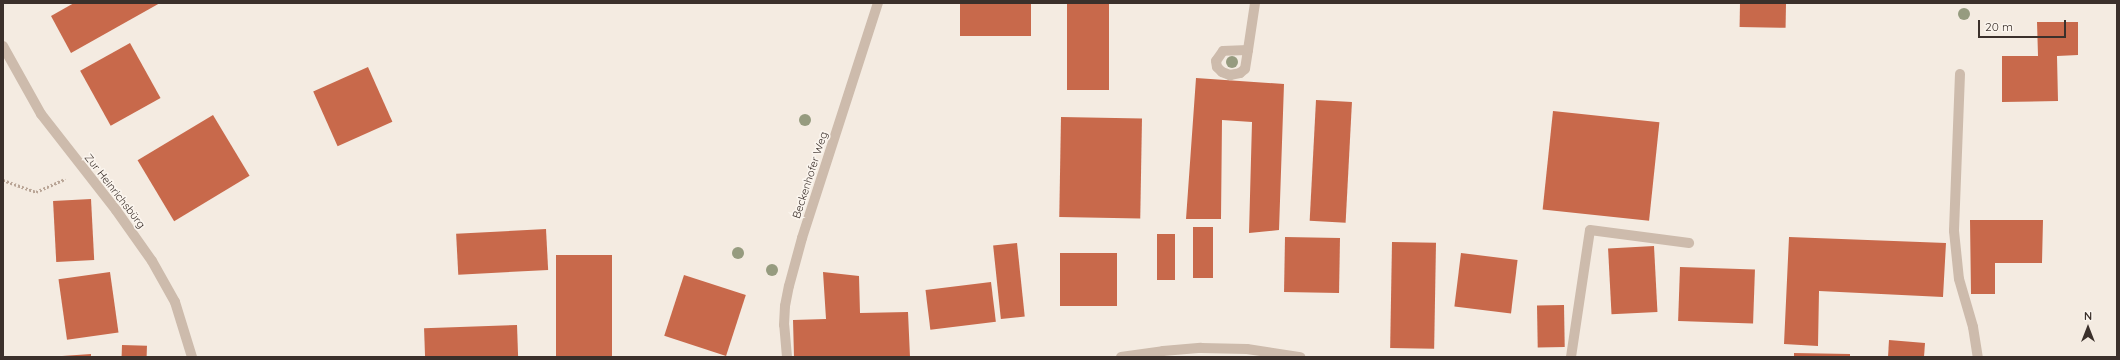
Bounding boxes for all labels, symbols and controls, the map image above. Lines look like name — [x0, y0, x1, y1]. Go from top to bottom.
scale bar — [1980, 12, 2068, 38]
text: 20 m — [1985, 19, 2013, 34]
street label: Beckenhofer Weg — [790, 130, 830, 220]
street label: Zur Heinrichsbürg — [82, 151, 148, 231]
north arrow — [2068, 308, 2108, 348]
text: N — [2084, 309, 2092, 323]

